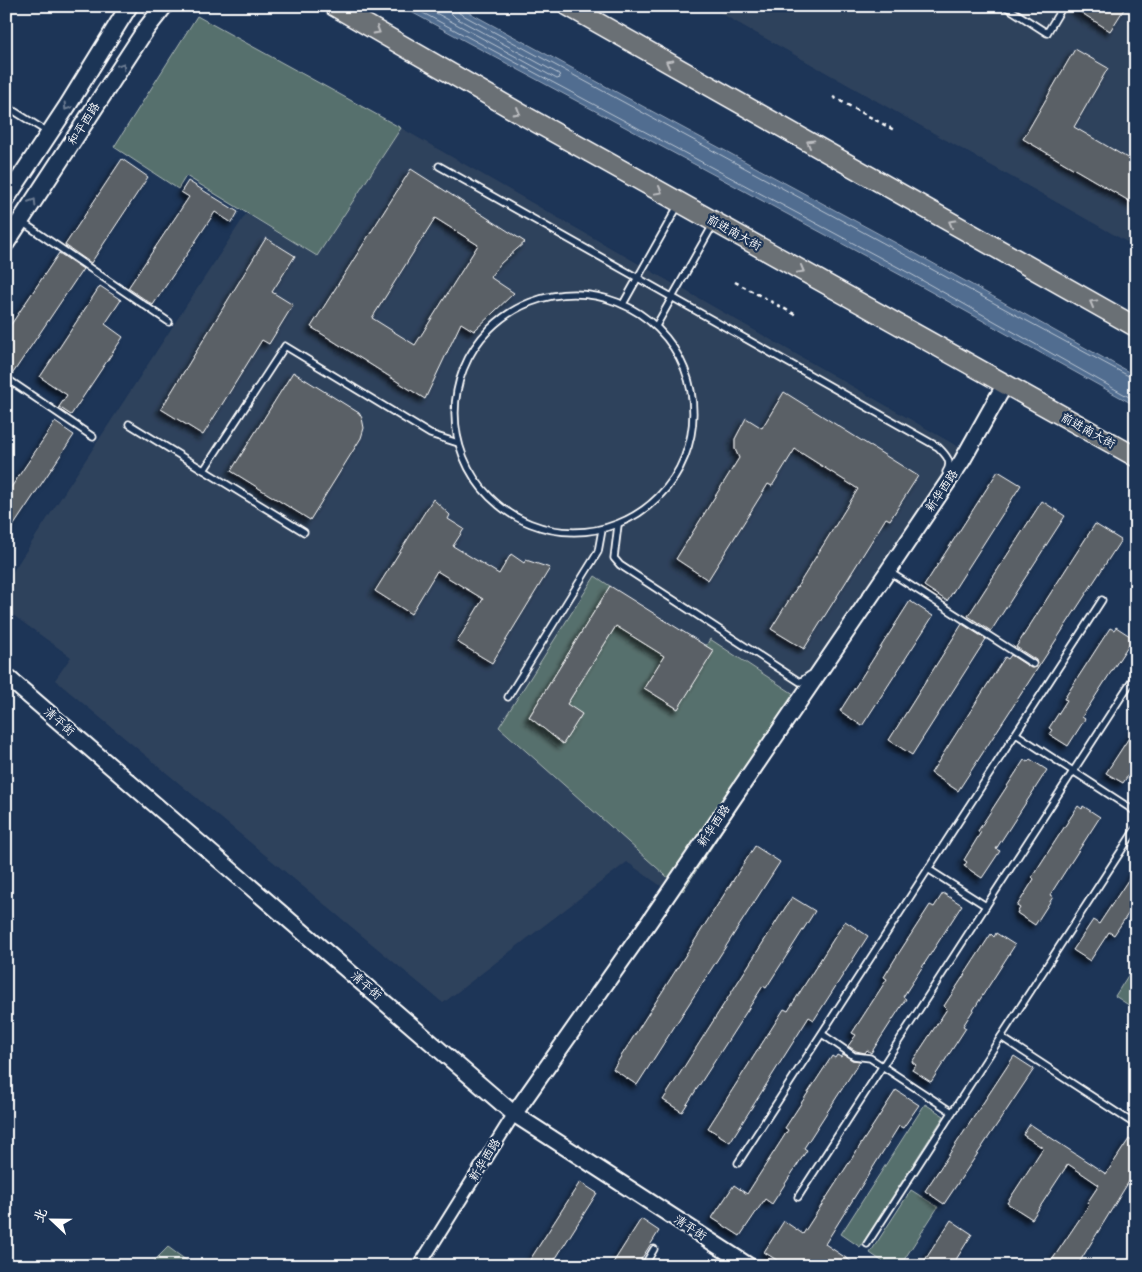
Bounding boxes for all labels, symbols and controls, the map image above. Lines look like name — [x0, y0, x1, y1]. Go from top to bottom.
one-way arrow — [371, 24, 380, 34]
one-way arrow — [665, 59, 674, 69]
one-way arrow — [116, 62, 125, 72]
street label: 和平西路 — [63, 99, 105, 149]
one-way arrow — [63, 102, 73, 111]
one-way arrow — [512, 105, 521, 115]
one-way arrow — [807, 139, 816, 149]
one-way arrow — [654, 185, 663, 195]
one-way arrow — [27, 198, 36, 208]
street label: 前进南大街 — [703, 210, 765, 256]
one-way arrow — [948, 219, 957, 229]
one-way arrow — [796, 264, 805, 274]
one-way arrow — [1090, 299, 1099, 309]
street label: 前进南大街 — [1057, 408, 1119, 454]
street label: 新华西路 — [921, 466, 963, 516]
street label: 清平街 — [39, 703, 79, 741]
street label: 新华西路 — [693, 801, 735, 851]
street label: 清平街 — [346, 967, 386, 1005]
street label: 新华西路 — [464, 1135, 506, 1185]
north arrow — [28, 1194, 78, 1244]
text: 北 — [28, 1205, 54, 1226]
street label: 清平街 — [670, 1210, 710, 1246]

